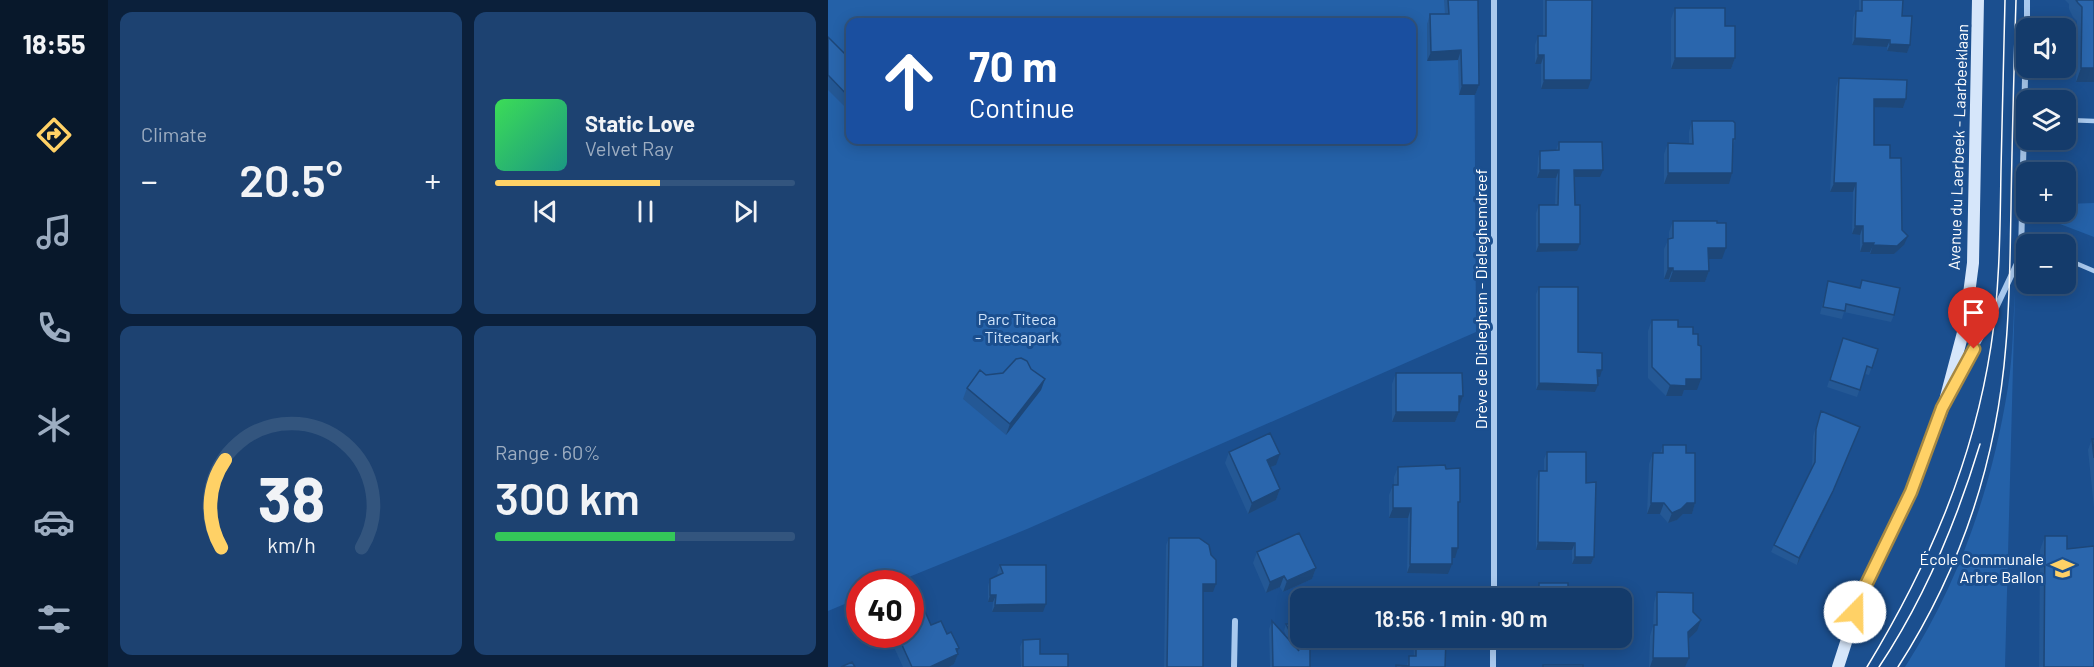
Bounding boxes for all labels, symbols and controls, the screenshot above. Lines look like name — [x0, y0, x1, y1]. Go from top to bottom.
map controls — [2016, 18, 2076, 294]
button: sound — [2016, 18, 2076, 78]
street label: Avenue du Laerbeek - Laarbeeklaan — [1944, 24, 1971, 270]
text: 18:55 — [22, 27, 86, 59]
text: 70 m — [969, 40, 1057, 90]
icon: ahead — [870, 42, 948, 120]
button: layers — [2016, 90, 2076, 150]
text: Continue — [969, 91, 1075, 123]
text: Static Love — [585, 110, 695, 136]
icon: directions — [33, 114, 75, 156]
text: Climate — [141, 122, 207, 146]
text: Velvet Ray — [585, 136, 674, 160]
text: 20.5° — [239, 152, 343, 206]
text: − — [141, 160, 158, 200]
text: + — [424, 160, 441, 200]
button: + — [2016, 162, 2076, 222]
street label: Drève de Dieleghem - Dieleghemdreef — [1471, 169, 1490, 429]
icon: previous — [529, 195, 562, 228]
icon: pause — [629, 195, 662, 228]
icon: next — [729, 195, 762, 228]
icon: music — [33, 211, 75, 253]
button: − — [2016, 234, 2076, 294]
pin — [1948, 287, 1999, 349]
icon: arrive — [1957, 296, 1990, 329]
icon: phone — [33, 307, 75, 349]
park label: Parc Titeca - Titecapark — [975, 309, 1059, 346]
icon: climate — [33, 404, 75, 446]
text: Range · 60% — [495, 440, 600, 464]
text: 38 — [257, 460, 325, 534]
text: 300 km — [495, 470, 640, 524]
icon: car — [33, 501, 75, 543]
text: km/h — [267, 532, 315, 557]
place label: École Communale Arbre Ballon — [1919, 549, 2044, 586]
school or university icon: École Communale Arbre Ballon — [2049, 555, 2075, 581]
speed limit sign: 40 — [846, 570, 924, 648]
position arrow — [1823, 580, 1887, 644]
icon: filters — [33, 598, 75, 640]
text: 18:56 · 1 min · 90 m — [1375, 605, 1547, 631]

